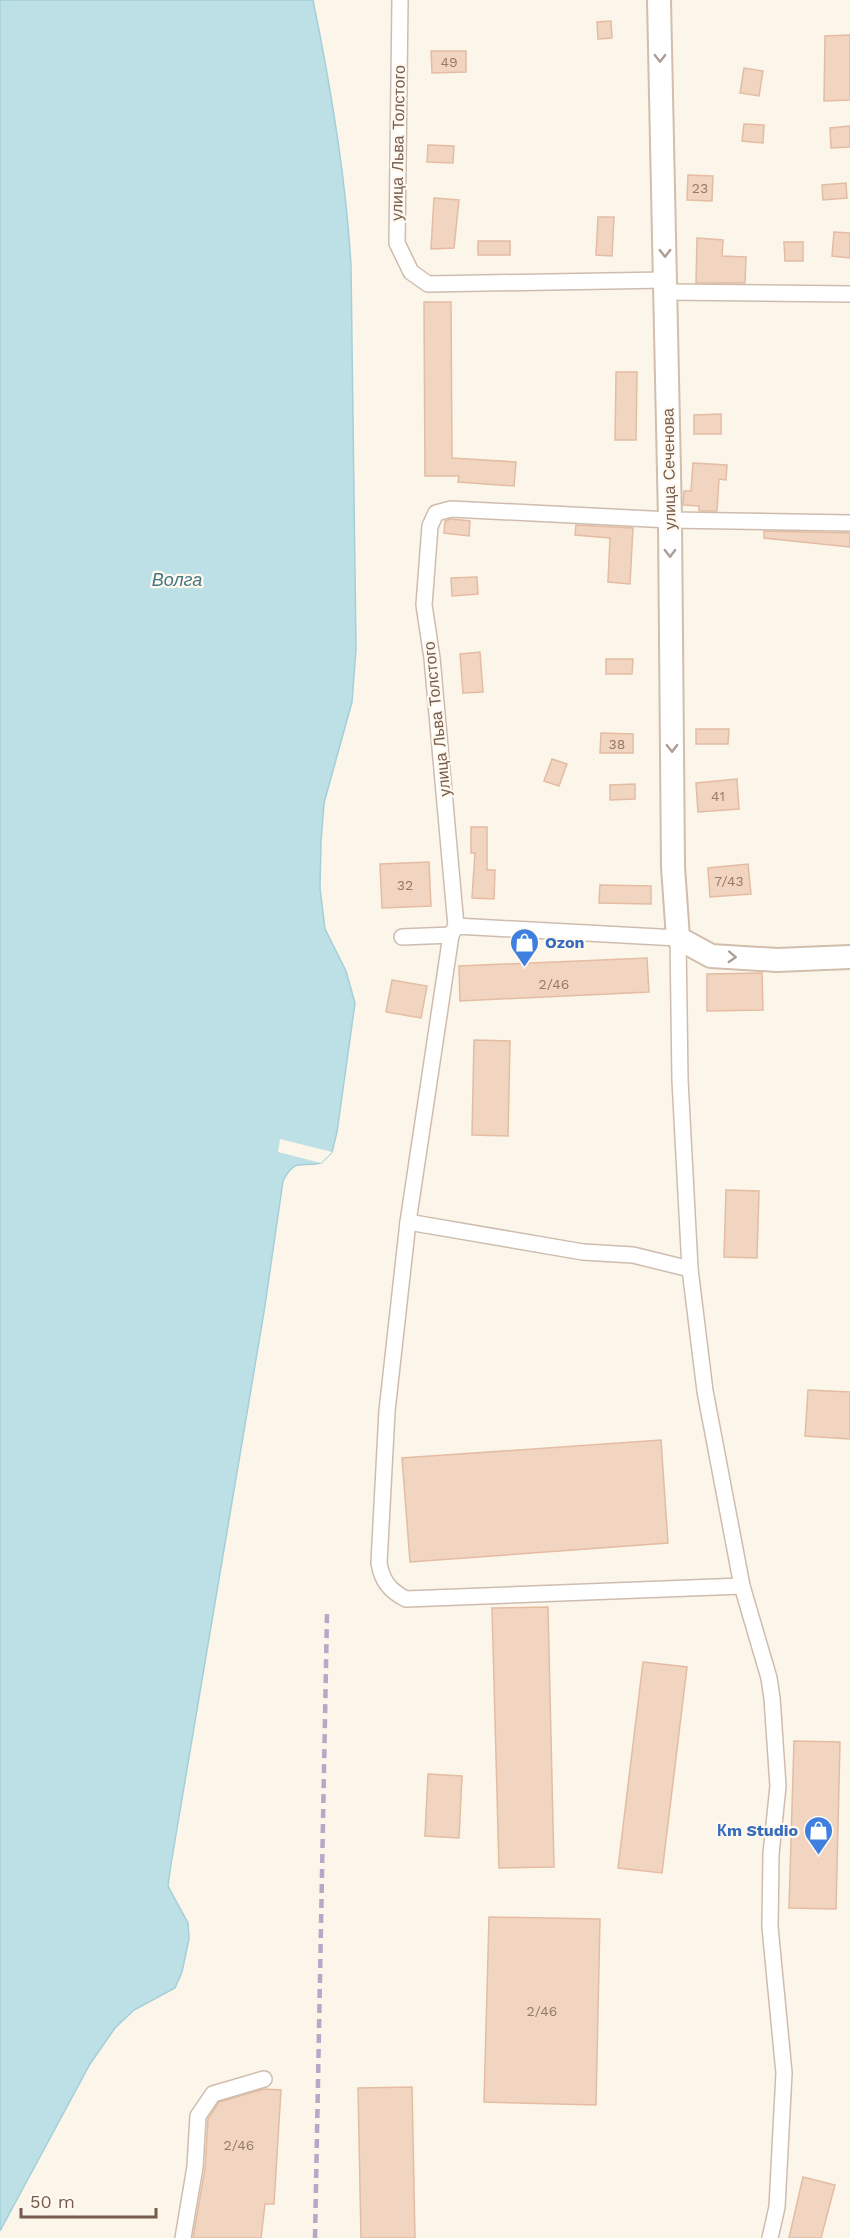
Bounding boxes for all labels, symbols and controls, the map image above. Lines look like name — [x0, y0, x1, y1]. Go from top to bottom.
house number: 49 — [440, 54, 458, 70]
one-way arrow — [654, 54, 666, 63]
street label: улица Льва Толстого — [387, 65, 409, 221]
house number: 23 — [692, 180, 708, 196]
one-way arrow — [658, 249, 671, 258]
street label: улица Сеченова — [658, 408, 680, 530]
one-way arrow — [664, 549, 676, 558]
water label: Волга — [152, 569, 202, 590]
street label: улица Льва Толстого — [419, 640, 455, 797]
house number: 38 — [609, 736, 625, 752]
one-way arrow — [666, 744, 678, 753]
house number: 41 — [711, 788, 725, 804]
house number: 7/43 — [714, 873, 744, 889]
house number: 32 — [397, 877, 413, 893]
shop icon: Ozon — [508, 926, 540, 968]
place label: Ozon — [545, 933, 584, 952]
one-way arrow — [728, 950, 737, 963]
house number: 2/46 — [539, 976, 569, 992]
shop icon: Кm Studio — [803, 1814, 835, 1856]
place label: Кm Studio — [717, 1821, 798, 1840]
house number: 2/46 — [527, 2003, 557, 2019]
house number: 2/46 — [224, 2137, 254, 2153]
scale bar — [21, 2181, 156, 2219]
text: 50 m — [30, 2191, 75, 2212]

